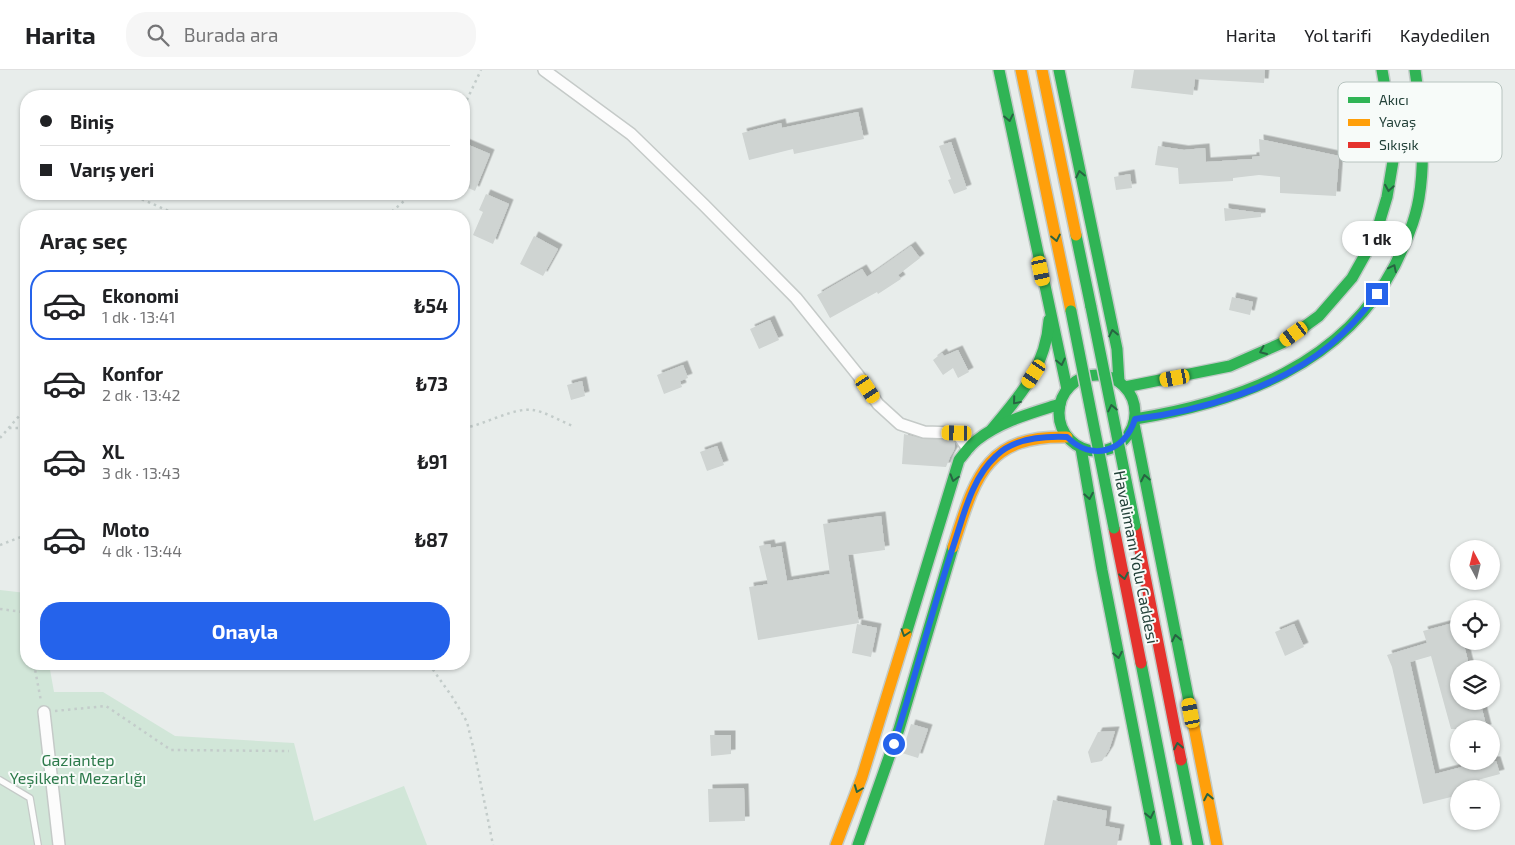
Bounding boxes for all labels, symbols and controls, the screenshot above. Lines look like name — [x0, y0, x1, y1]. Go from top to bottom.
search box — [126, 12, 476, 57]
text: Harita — [25, 20, 96, 49]
icon: search — [144, 21, 172, 49]
text: Burada ara — [184, 23, 278, 46]
text: Harita — [1226, 24, 1276, 46]
text: Yol tarifi — [1304, 24, 1372, 46]
text: Kaydedilen — [1400, 24, 1490, 46]
legend — [1338, 82, 1502, 162]
text: Akıcı — [1379, 91, 1409, 108]
text: Biniş — [70, 110, 114, 133]
one-way arrow — [1003, 113, 1013, 122]
text: Yavaş — [1379, 113, 1416, 131]
text: Sıkışık — [1379, 136, 1419, 154]
text: Varış yeri — [70, 158, 154, 181]
one-way arrow — [1075, 170, 1086, 179]
one-way arrow — [1384, 183, 1394, 192]
callout: 1 dk — [1342, 222, 1412, 256]
text: Araç seç — [40, 227, 127, 253]
text: 1 dk — [1363, 229, 1391, 248]
one-way arrow — [1050, 233, 1061, 242]
car — [1030, 255, 1051, 287]
one-way arrow — [1387, 264, 1397, 273]
icon: car — [42, 283, 87, 328]
route end — [1366, 283, 1388, 305]
text: Ekonomi — [102, 284, 179, 307]
text: ₺54 — [414, 294, 448, 317]
text: 1 dk · 13:41 — [102, 307, 175, 326]
car — [1277, 319, 1310, 349]
one-way arrow — [1108, 329, 1119, 338]
one-way arrow — [1259, 345, 1268, 356]
car — [1019, 357, 1048, 391]
one-way arrow — [1055, 358, 1066, 367]
icon: car — [42, 361, 87, 406]
text: Konfor — [102, 362, 163, 385]
car — [1158, 368, 1191, 388]
text: ₺73 — [416, 372, 448, 395]
car — [853, 372, 882, 406]
text: 2 dk · 13:42 — [102, 385, 181, 404]
one-way arrow — [1012, 395, 1021, 404]
one-way arrow — [1107, 404, 1117, 413]
car — [941, 425, 972, 441]
icon: car — [42, 439, 87, 484]
text: XL — [102, 440, 124, 463]
text: ₺91 — [417, 450, 448, 473]
text: 3 dk · 13:43 — [102, 463, 180, 482]
street label: Havalimanı Yolu Caddesi — [1111, 469, 1163, 645]
one-way arrow — [949, 474, 959, 482]
one-way arrow — [1140, 474, 1151, 483]
one-way arrow — [1083, 492, 1094, 500]
icon: car — [42, 517, 87, 562]
text: Moto — [102, 518, 150, 541]
text: ₺87 — [415, 528, 448, 551]
north arrow — [1450, 540, 1500, 590]
map controls — [1450, 540, 1500, 830]
text: 4 dk · 13:44 — [102, 541, 182, 560]
one-way arrow — [1118, 572, 1128, 581]
button: locate — [1450, 600, 1500, 650]
button: Onayla — [40, 602, 450, 660]
one-way arrow — [901, 629, 911, 637]
one-way arrow — [1172, 633, 1182, 642]
one-way arrow — [1113, 651, 1123, 660]
button: layers — [1450, 660, 1500, 710]
car — [1180, 697, 1201, 729]
button: + — [1450, 720, 1500, 770]
route start — [883, 733, 905, 755]
one-way arrow — [1173, 741, 1184, 750]
park label: Gaziantep Yeşilkent Mezarlığı — [10, 750, 146, 788]
button: − — [1450, 780, 1500, 830]
one-way arrow — [853, 784, 863, 792]
one-way arrow — [1203, 793, 1213, 802]
one-way arrow — [1144, 810, 1155, 819]

